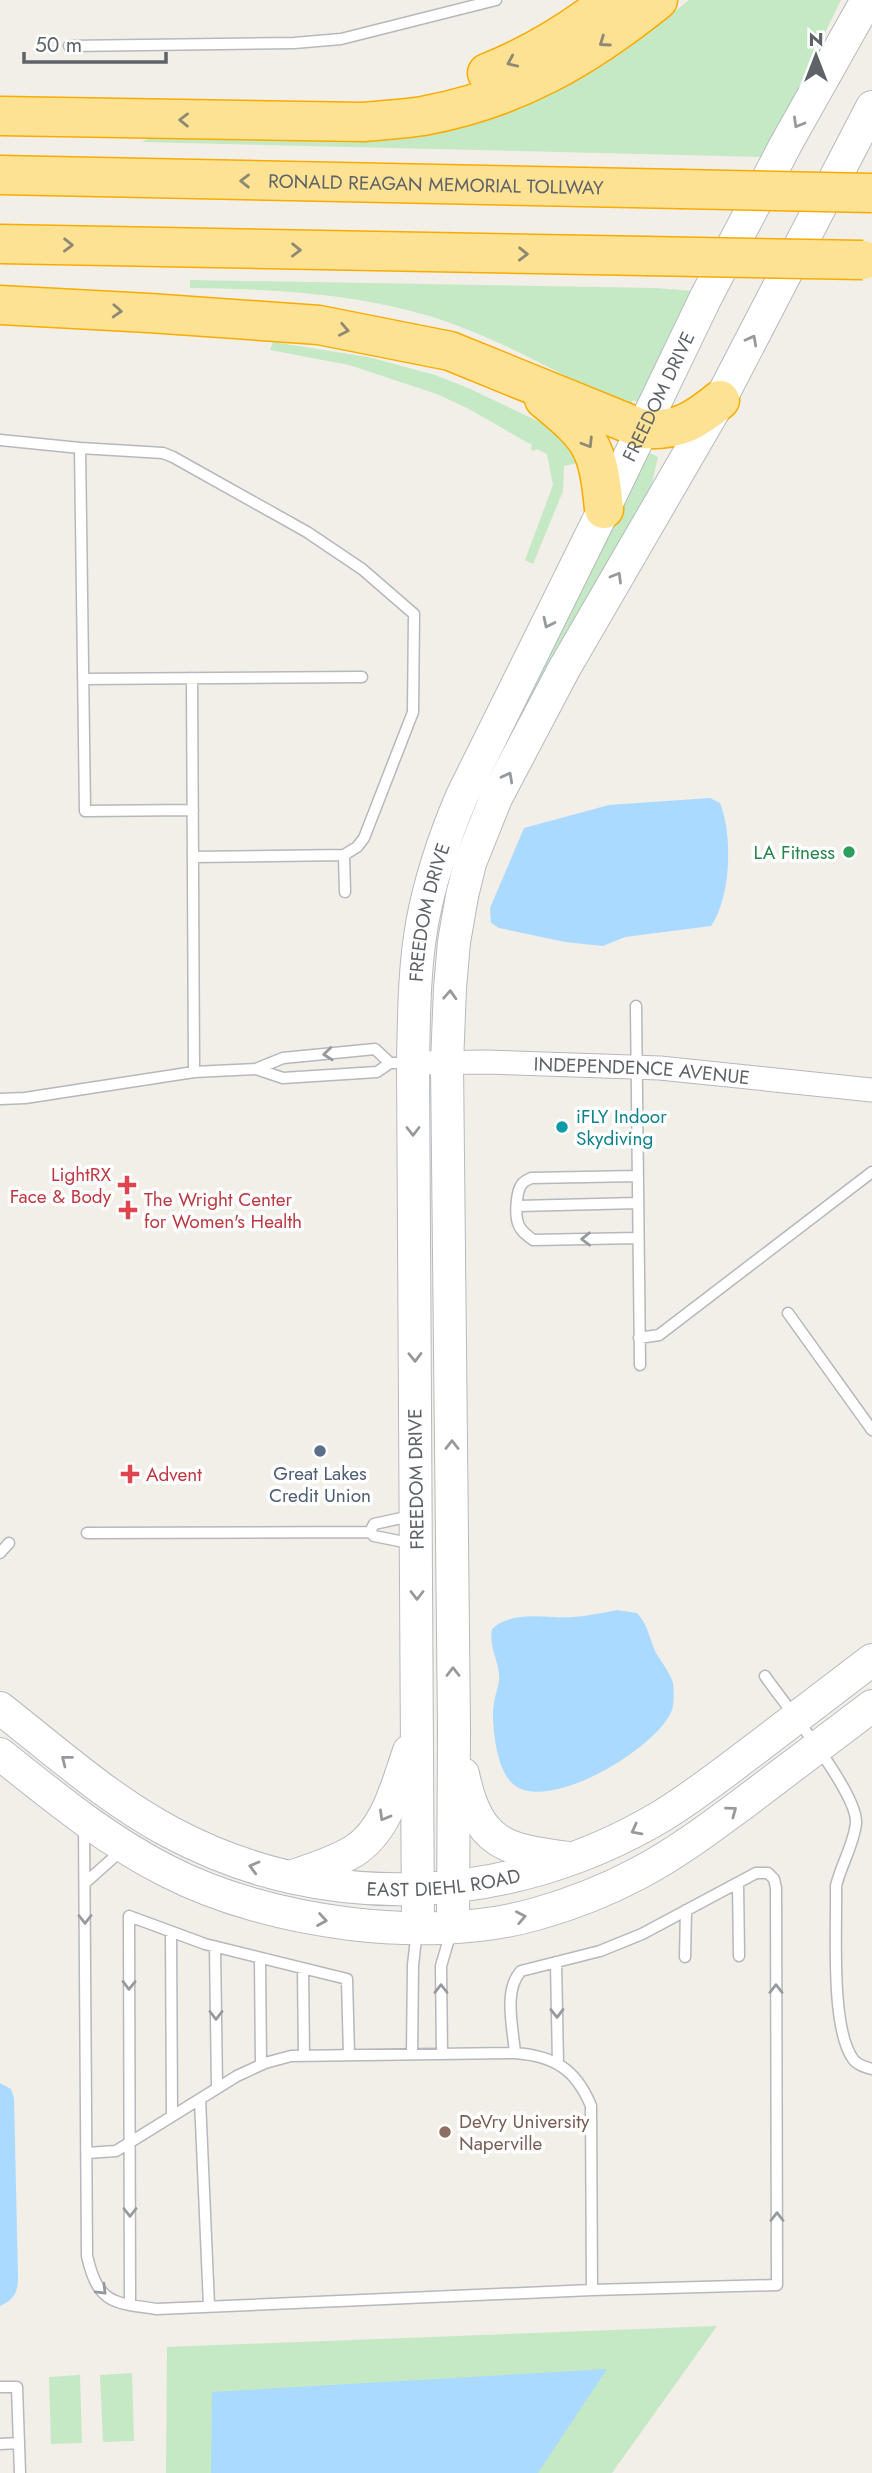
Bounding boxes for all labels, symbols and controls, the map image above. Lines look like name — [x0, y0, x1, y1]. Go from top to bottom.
scale bar — [24, 21, 166, 65]
north arrow — [781, 21, 851, 91]
text: N — [808, 26, 824, 53]
text: 50 m — [35, 30, 82, 60]
one-way arrow — [599, 34, 612, 46]
one-way arrow — [507, 54, 519, 68]
one-way arrow — [178, 113, 189, 128]
one-way arrow — [793, 116, 806, 129]
street label: RONALD REAGAN MEMORIAL TOLLWAY — [268, 167, 604, 201]
one-way arrow — [239, 173, 250, 188]
one-way arrow — [63, 237, 74, 253]
one-way arrow — [290, 242, 301, 257]
one-way arrow — [518, 246, 529, 262]
one-way arrow — [112, 303, 123, 318]
one-way arrow — [338, 322, 350, 337]
street label: FREEDOM DRIVE — [615, 327, 701, 466]
one-way arrow — [744, 335, 757, 347]
one-way arrow — [580, 435, 593, 448]
one-way arrow — [609, 572, 622, 585]
one-way arrow — [543, 616, 557, 628]
one-way arrow — [499, 772, 513, 784]
street label: FREEDOM DRIVE — [402, 839, 456, 983]
place label: LA Fitness — [754, 839, 835, 866]
marker: LA Fitness — [841, 844, 857, 860]
one-way arrow — [442, 989, 457, 1000]
one-way arrow — [322, 1046, 334, 1061]
street label: INDEPENDENCE AVENUE — [533, 1050, 751, 1091]
place label: iFLY Indoor Skydiving — [576, 1103, 667, 1152]
marker: iFLY Indoor Skydiving — [554, 1119, 570, 1135]
one-way arrow — [405, 1126, 421, 1137]
place label: LightRX Face & Body — [10, 1161, 112, 1210]
marker: LightRX Face & Body — [117, 1175, 137, 1195]
place label: The Wright Center for Women's Health — [144, 1186, 302, 1235]
marker: The Wright Center for Women's Health — [118, 1200, 138, 1220]
one-way arrow — [580, 1231, 591, 1247]
one-way arrow — [407, 1352, 423, 1363]
street label: FREEDOM DRIVE — [401, 1408, 431, 1550]
one-way arrow — [444, 1439, 460, 1449]
marker: Great Lakes Credit Union — [312, 1443, 328, 1459]
place label: Great Lakes Credit Union — [269, 1460, 371, 1509]
place label: Advent — [146, 1461, 202, 1488]
marker: Advent — [120, 1464, 140, 1484]
one-way arrow — [409, 1591, 425, 1601]
one-way arrow — [446, 1666, 461, 1677]
one-way arrow — [62, 1755, 74, 1768]
one-way arrow — [724, 1807, 737, 1820]
one-way arrow — [379, 1809, 392, 1821]
one-way arrow — [631, 1822, 643, 1835]
one-way arrow — [248, 1861, 260, 1875]
street label: EAST DIEHL ROAD — [366, 1861, 523, 1903]
one-way arrow — [515, 1911, 527, 1926]
one-way arrow — [317, 1912, 328, 1927]
one-way arrow — [77, 1914, 93, 1925]
one-way arrow — [121, 1979, 136, 1990]
one-way arrow — [433, 1984, 449, 1994]
one-way arrow — [768, 1984, 784, 1994]
one-way arrow — [549, 2008, 565, 2019]
one-way arrow — [208, 2010, 224, 2021]
place label: DeVry University Naperville — [459, 2108, 590, 2157]
marker: DeVry University Naperville — [437, 2124, 453, 2140]
one-way arrow — [122, 2207, 138, 2218]
one-way arrow — [769, 2211, 785, 2222]
one-way arrow — [94, 2282, 107, 2294]

